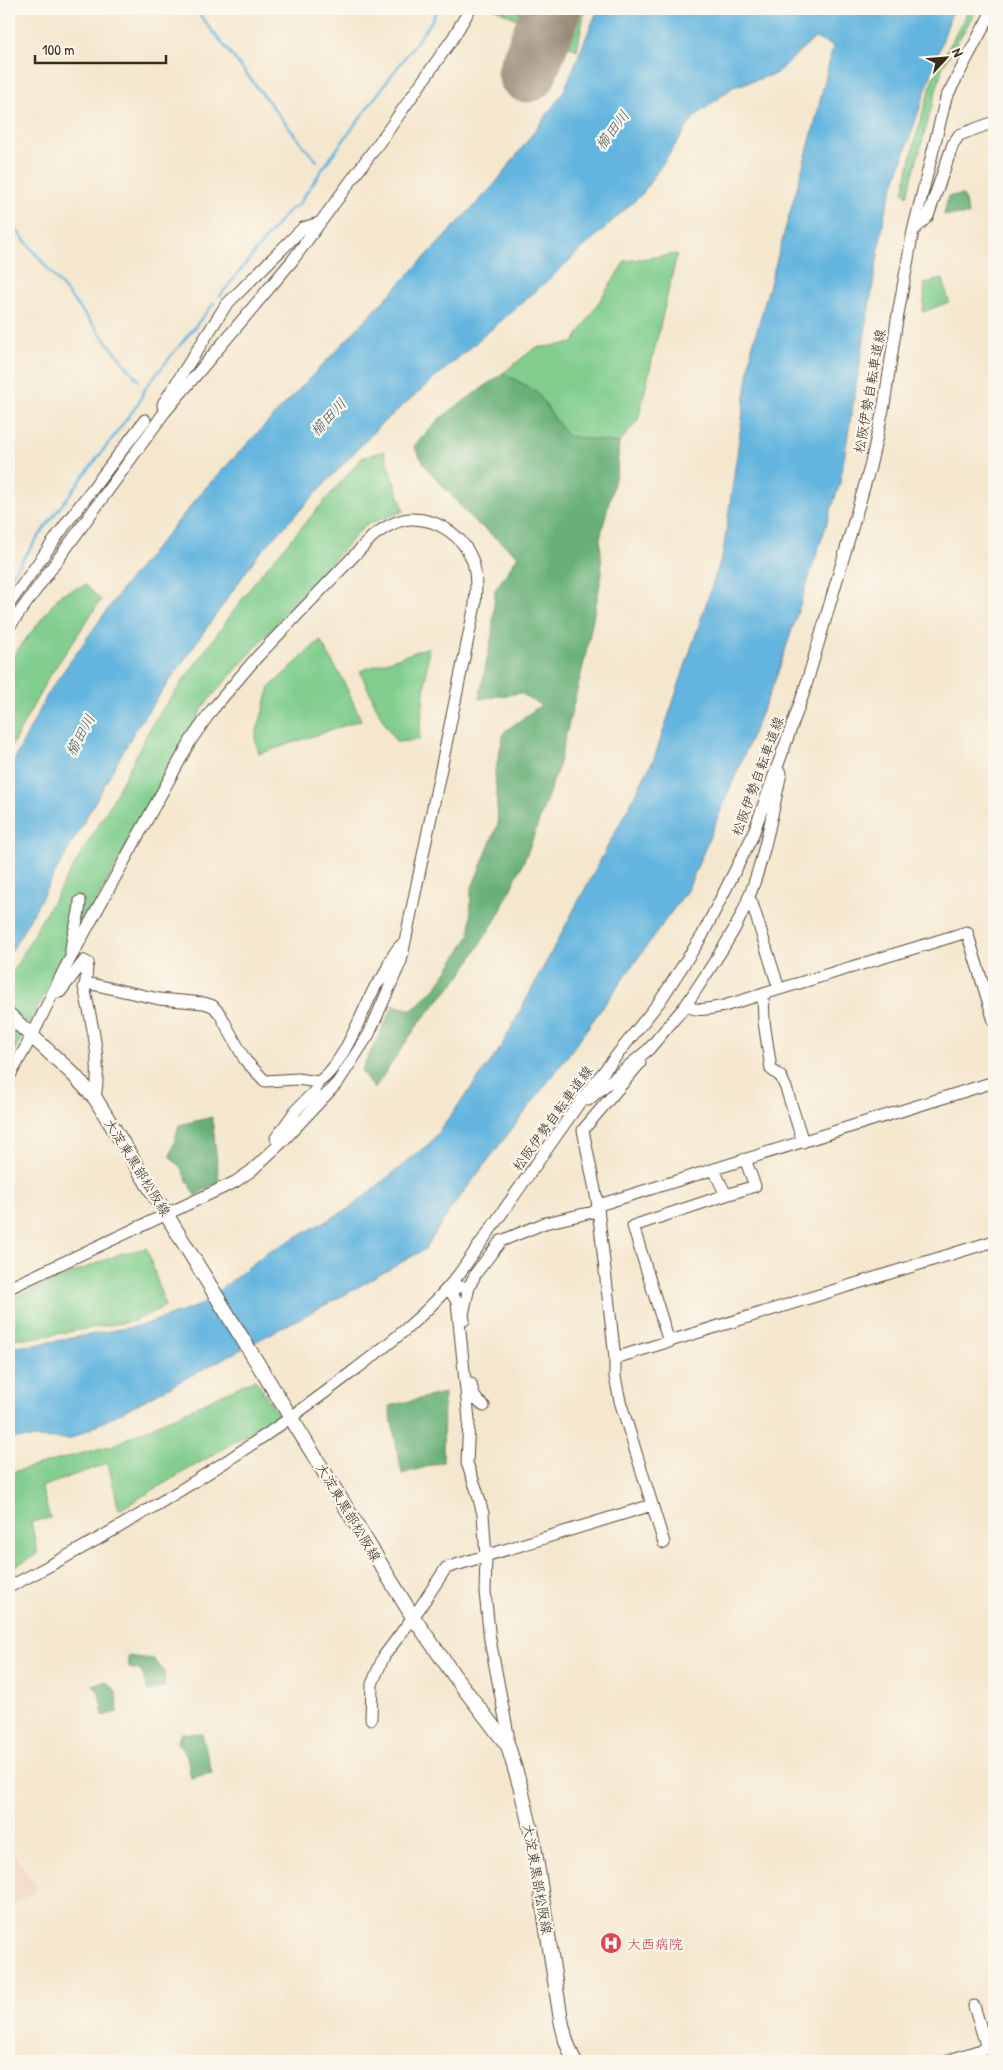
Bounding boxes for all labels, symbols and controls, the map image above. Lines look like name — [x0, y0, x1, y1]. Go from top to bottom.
scale bar — [35, 32, 166, 64]
north arrow — [920, 32, 970, 82]
text: 100 m — [42, 39, 75, 60]
text: N — [948, 45, 969, 60]
water label: 櫛田川 — [590, 106, 634, 154]
street label: 松阪伊勢自転車道線 — [849, 327, 889, 455]
water label: 櫛田川 — [305, 393, 351, 441]
water label: 櫛田川 — [60, 710, 100, 760]
street label: 松阪伊勢自転車道線 — [727, 714, 787, 838]
street label: 松阪伊勢自転車道線 — [507, 1061, 597, 1175]
street label: 大淀東黒部松阪線 — [100, 1114, 176, 1220]
street label: 大淀東黒部松阪線 — [312, 1459, 386, 1565]
street label: 大淀東黒部松阪線 — [519, 1822, 557, 1936]
hospital icon: 大西病院 — [599, 1931, 623, 1955]
place label: 大西病院 — [627, 1934, 683, 1953]

